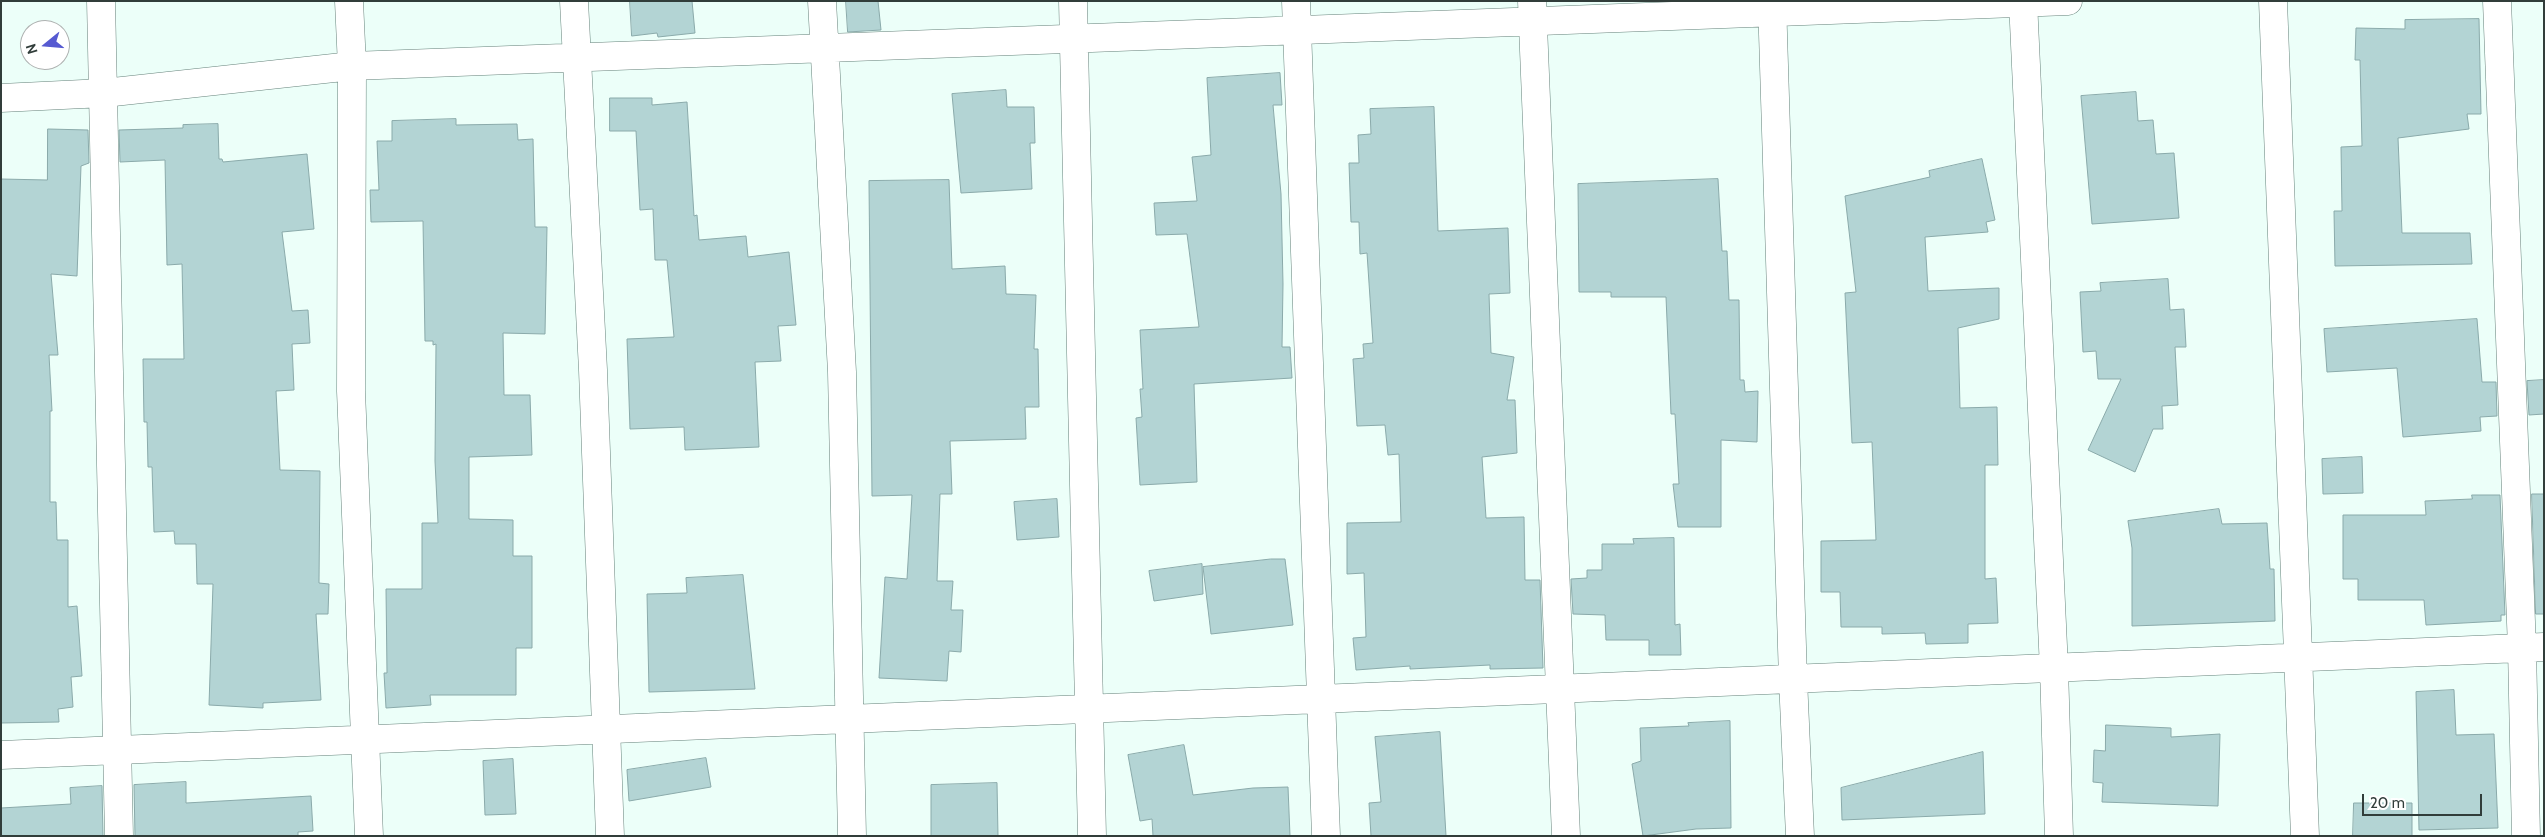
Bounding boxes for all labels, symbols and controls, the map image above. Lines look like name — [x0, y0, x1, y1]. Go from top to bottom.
north arrow — [20, 20, 70, 70]
text: N — [22, 42, 42, 56]
scale bar — [2365, 784, 2485, 816]
text: 20 m — [2370, 794, 2405, 812]

